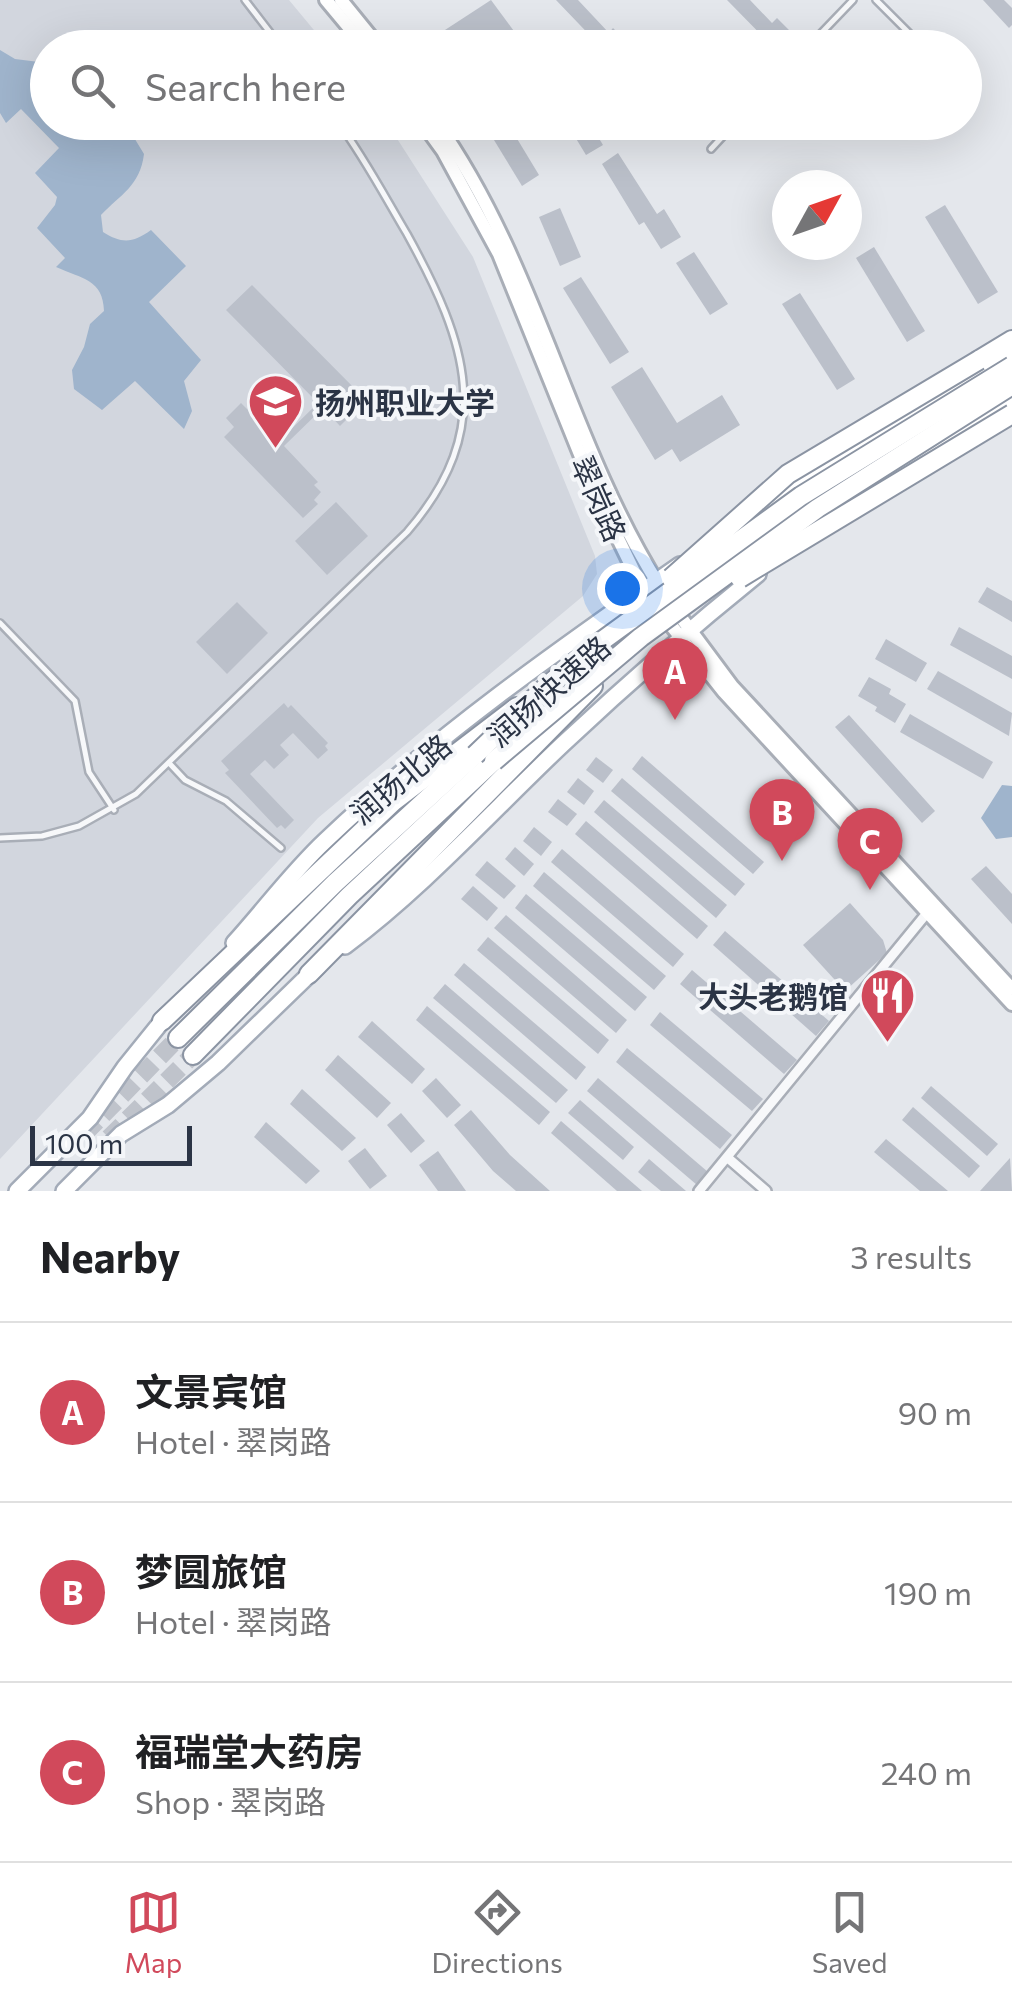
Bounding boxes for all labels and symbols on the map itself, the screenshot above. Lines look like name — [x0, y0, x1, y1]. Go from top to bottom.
north arrow — [772, 170, 862, 260]
school or university icon: 扬州职业大学 — [246, 371, 306, 450]
place label: 扬州职业大学 — [315, 383, 495, 420]
street label: 翠岗路 — [565, 449, 635, 547]
your location — [597, 563, 648, 614]
street label: 润扬快速路 — [479, 627, 617, 753]
pin: A — [642, 638, 708, 720]
street label: 润扬北路 — [342, 725, 458, 831]
pin: B — [750, 778, 814, 861]
pin: C — [838, 808, 902, 890]
restaurant icon: 大头老鹅馆 — [857, 965, 917, 1044]
place label: 大头老鹅馆 — [698, 977, 848, 1014]
scale bar — [30, 1121, 192, 1166]

